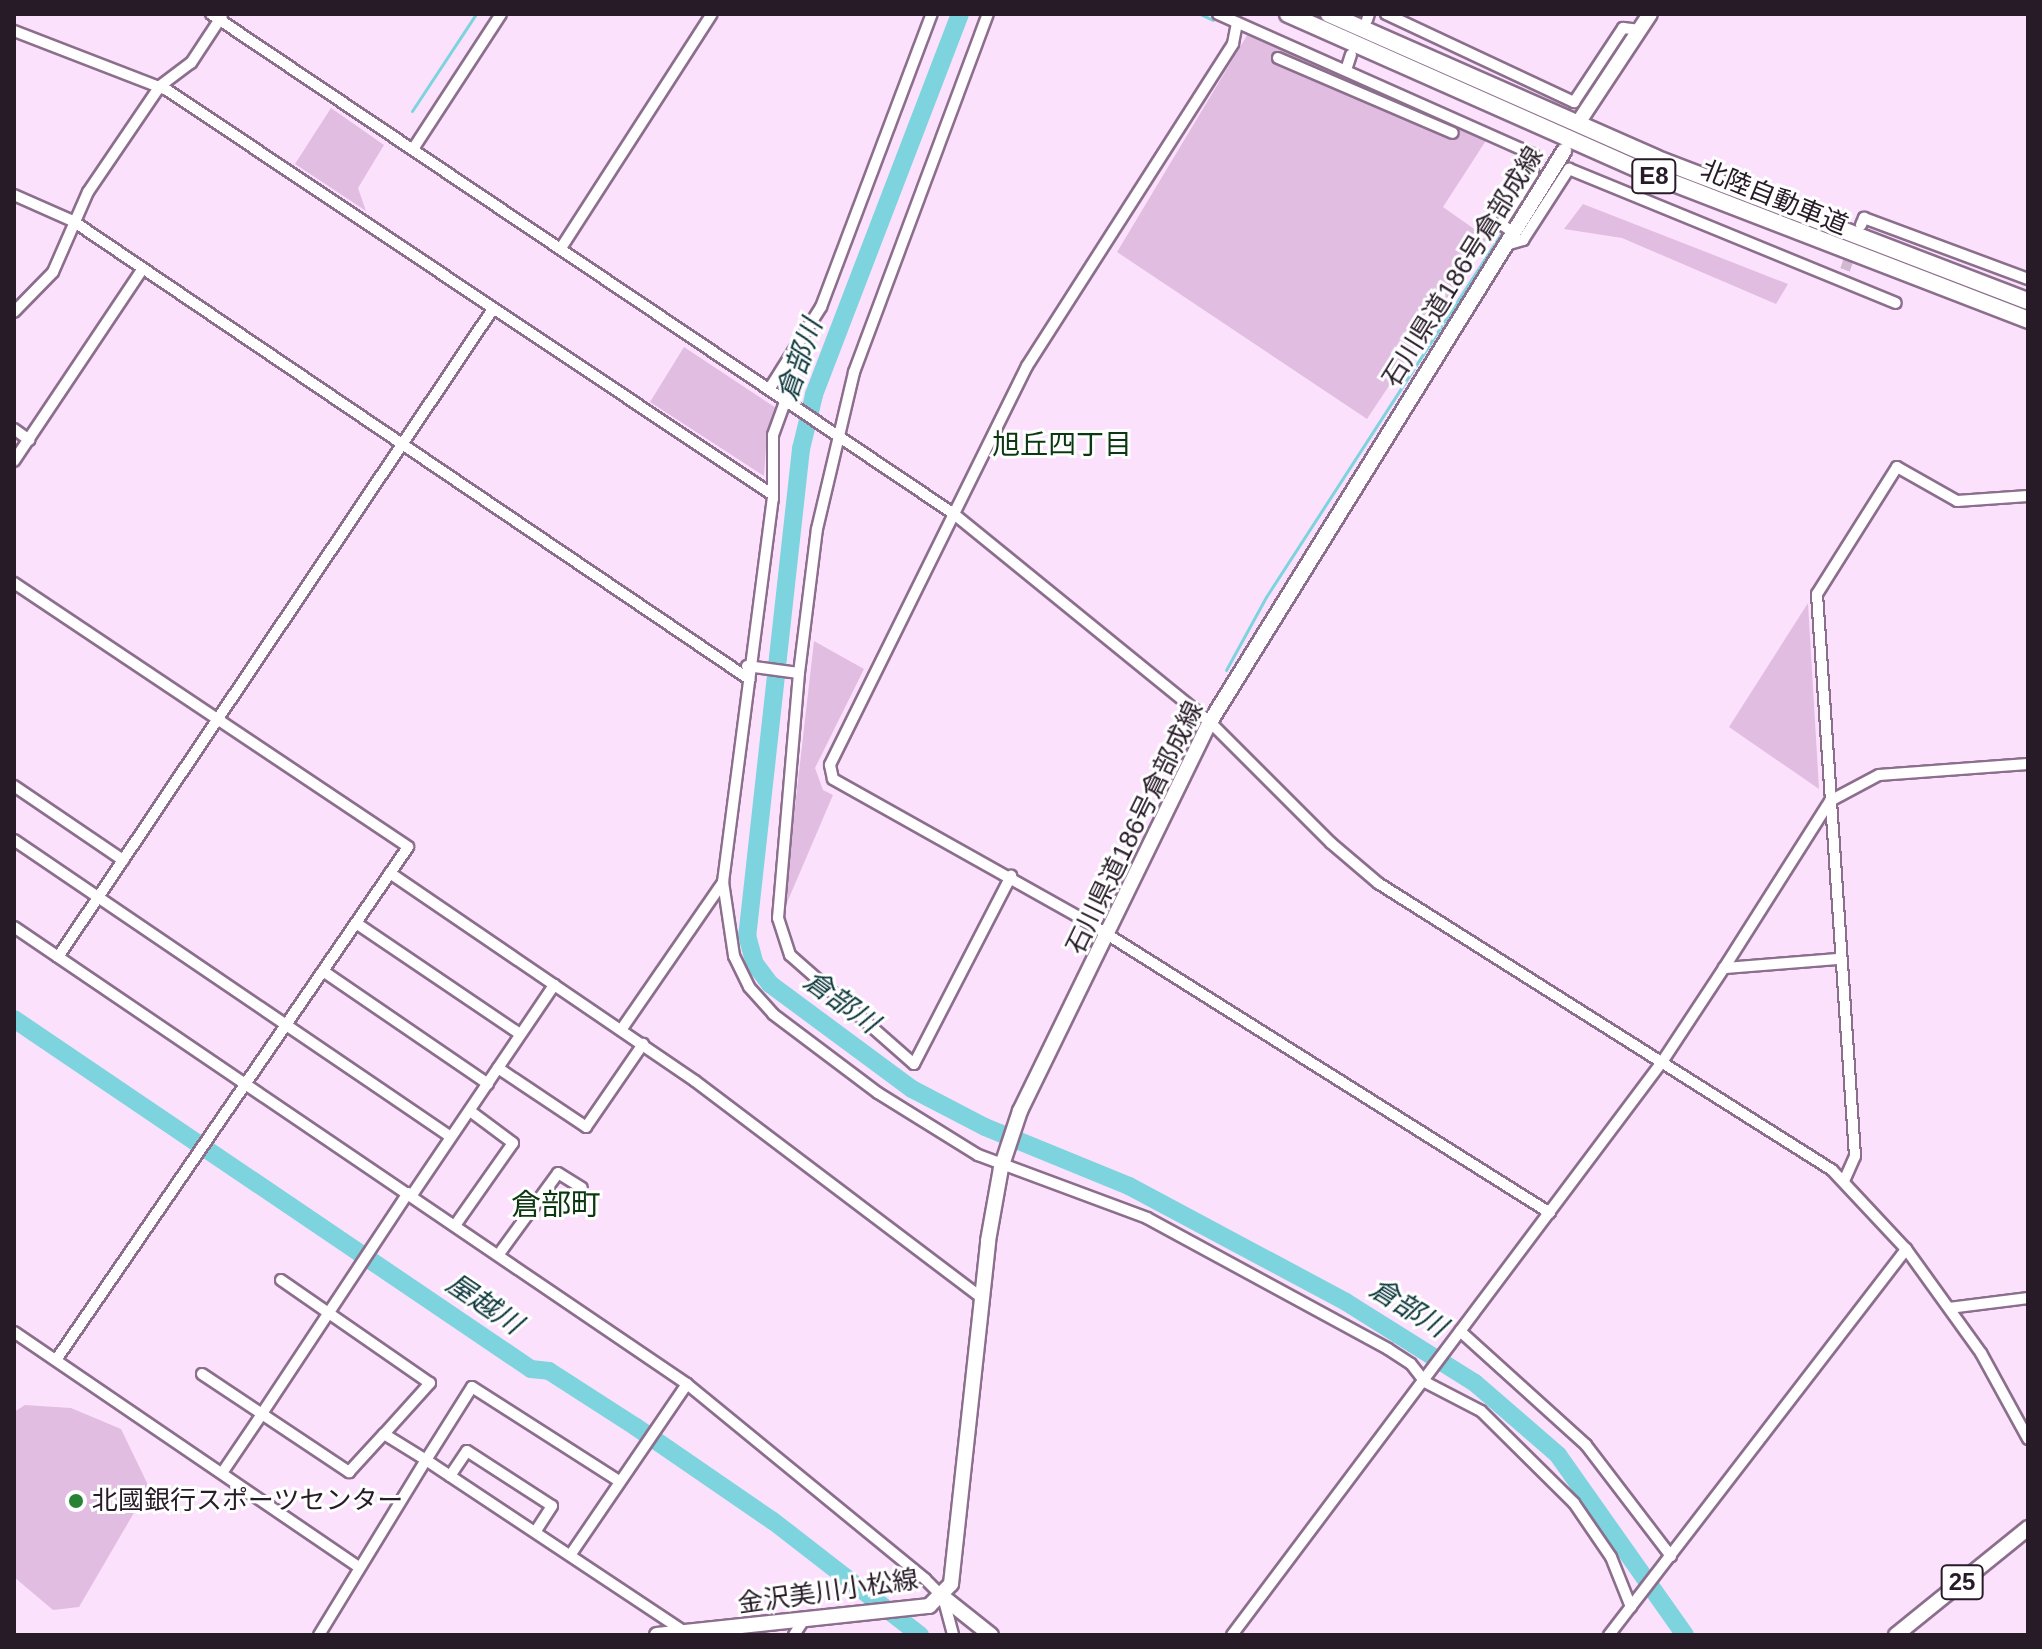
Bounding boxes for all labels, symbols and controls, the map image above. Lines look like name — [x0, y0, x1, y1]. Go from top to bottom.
street label: 石川県道186号倉部成線 — [1376, 141, 1550, 393]
street label: 北陸自動車道 — [1696, 154, 1852, 242]
road number: E8 — [1630, 156, 1678, 196]
water label: 倉部川 — [770, 315, 830, 405]
district label: 旭丘四丁目 — [992, 428, 1132, 462]
street label: 石川県道186号倉部成線 — [1060, 697, 1210, 959]
water label: 倉部川 — [797, 964, 885, 1040]
district label: 倉部町 — [511, 1187, 601, 1223]
water label: 屋越川 — [440, 1267, 528, 1341]
water label: 倉部川 — [1363, 1271, 1453, 1345]
place label: 北國銀行スポーツセンター — [92, 1485, 404, 1517]
marker: 北國銀行スポーツセンター — [67, 1492, 85, 1510]
road number: 25 — [1940, 1562, 1984, 1602]
street label: 金沢美川小松線 — [736, 1564, 920, 1620]

